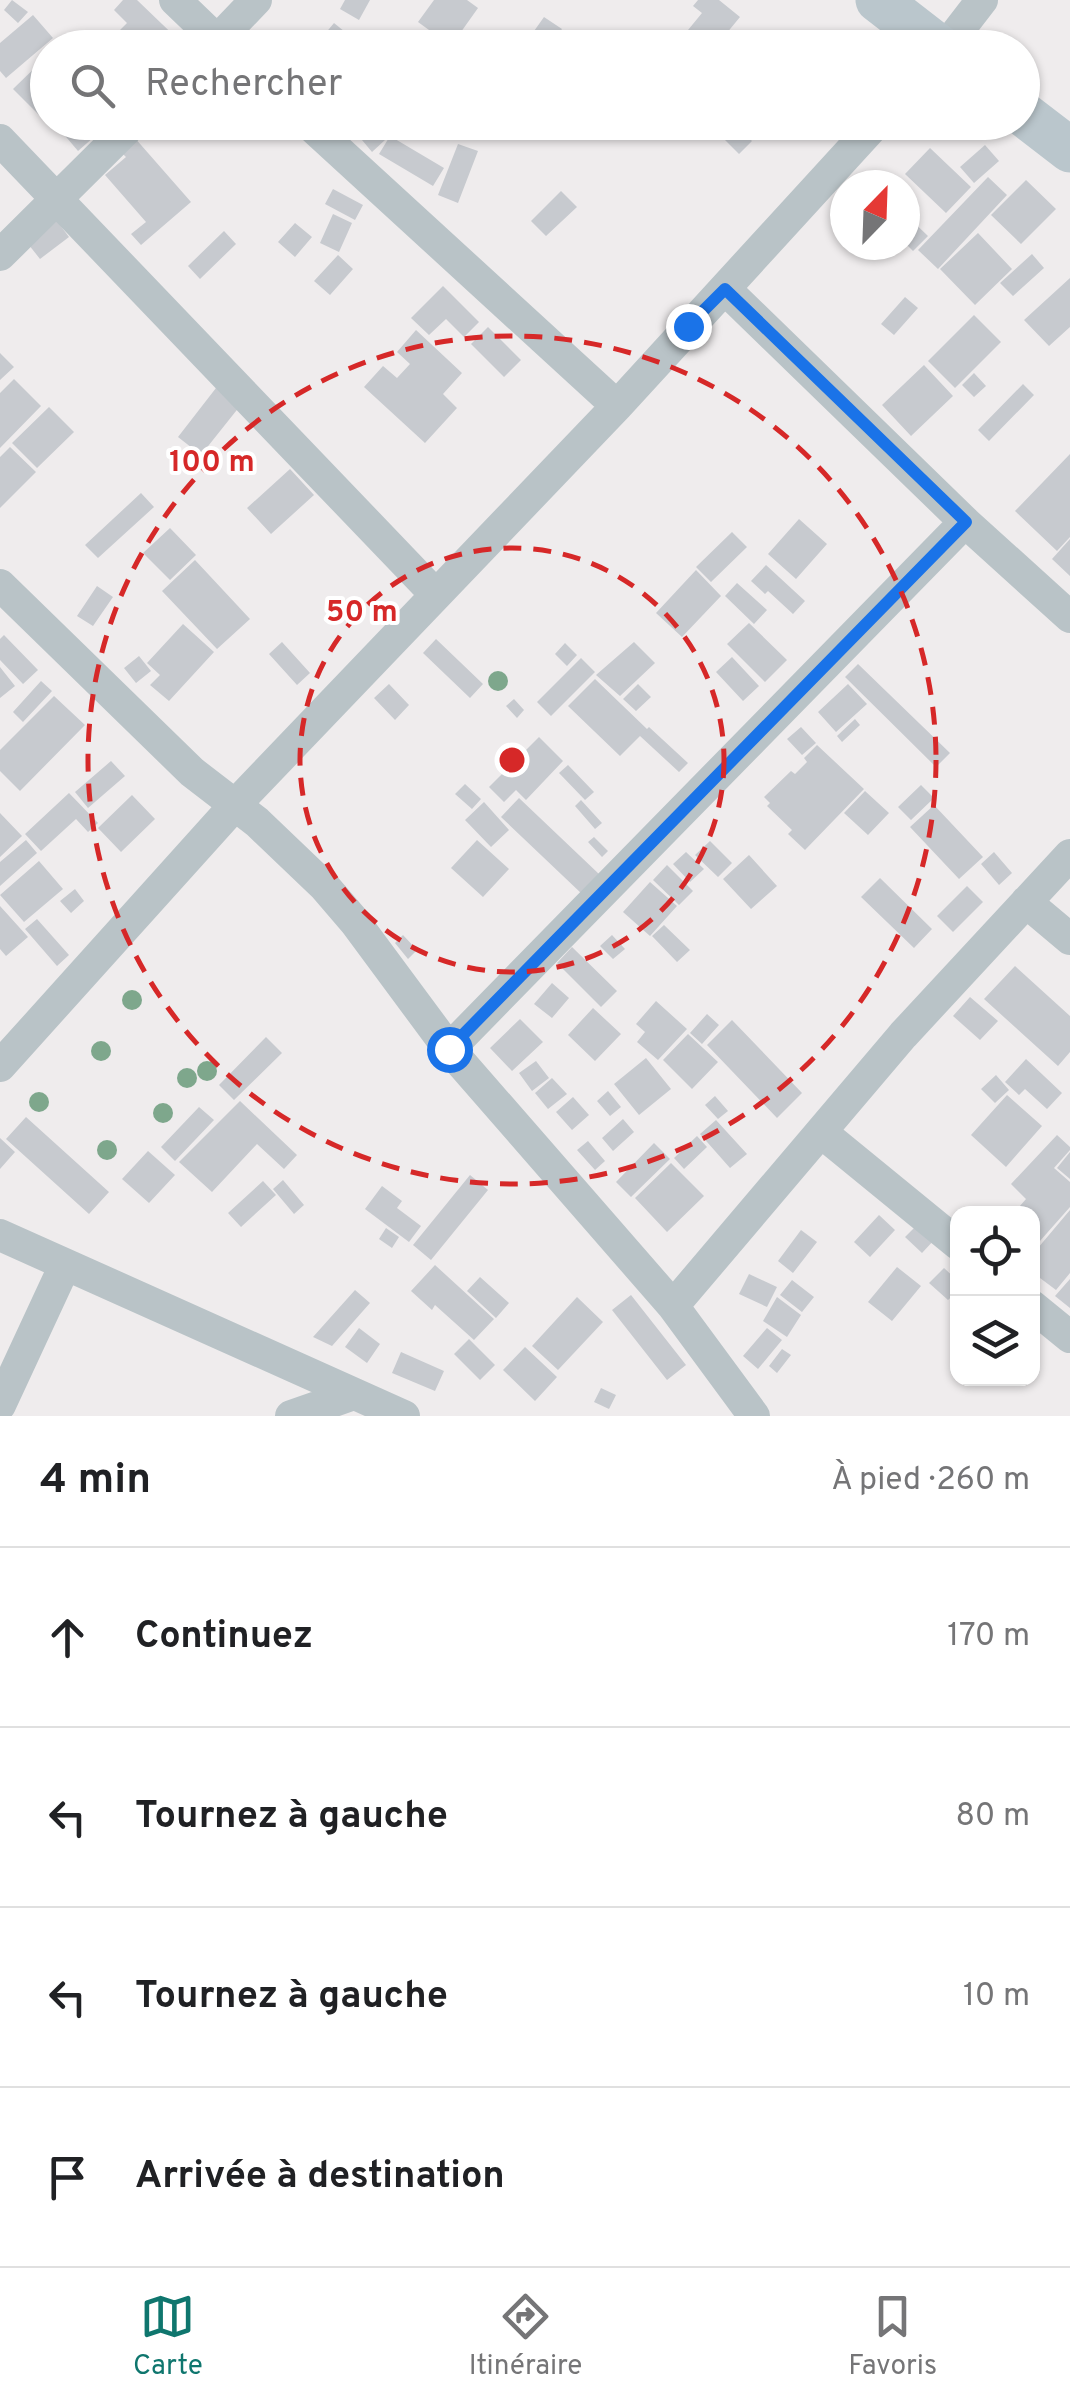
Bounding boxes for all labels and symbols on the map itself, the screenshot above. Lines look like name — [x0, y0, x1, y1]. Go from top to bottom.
north arrow — [830, 170, 920, 260]
route end — [666, 304, 712, 350]
text: 100 m — [169, 445, 255, 482]
text: 50 m — [326, 595, 398, 632]
centre of rings — [494, 742, 530, 778]
route start — [427, 1027, 473, 1073]

